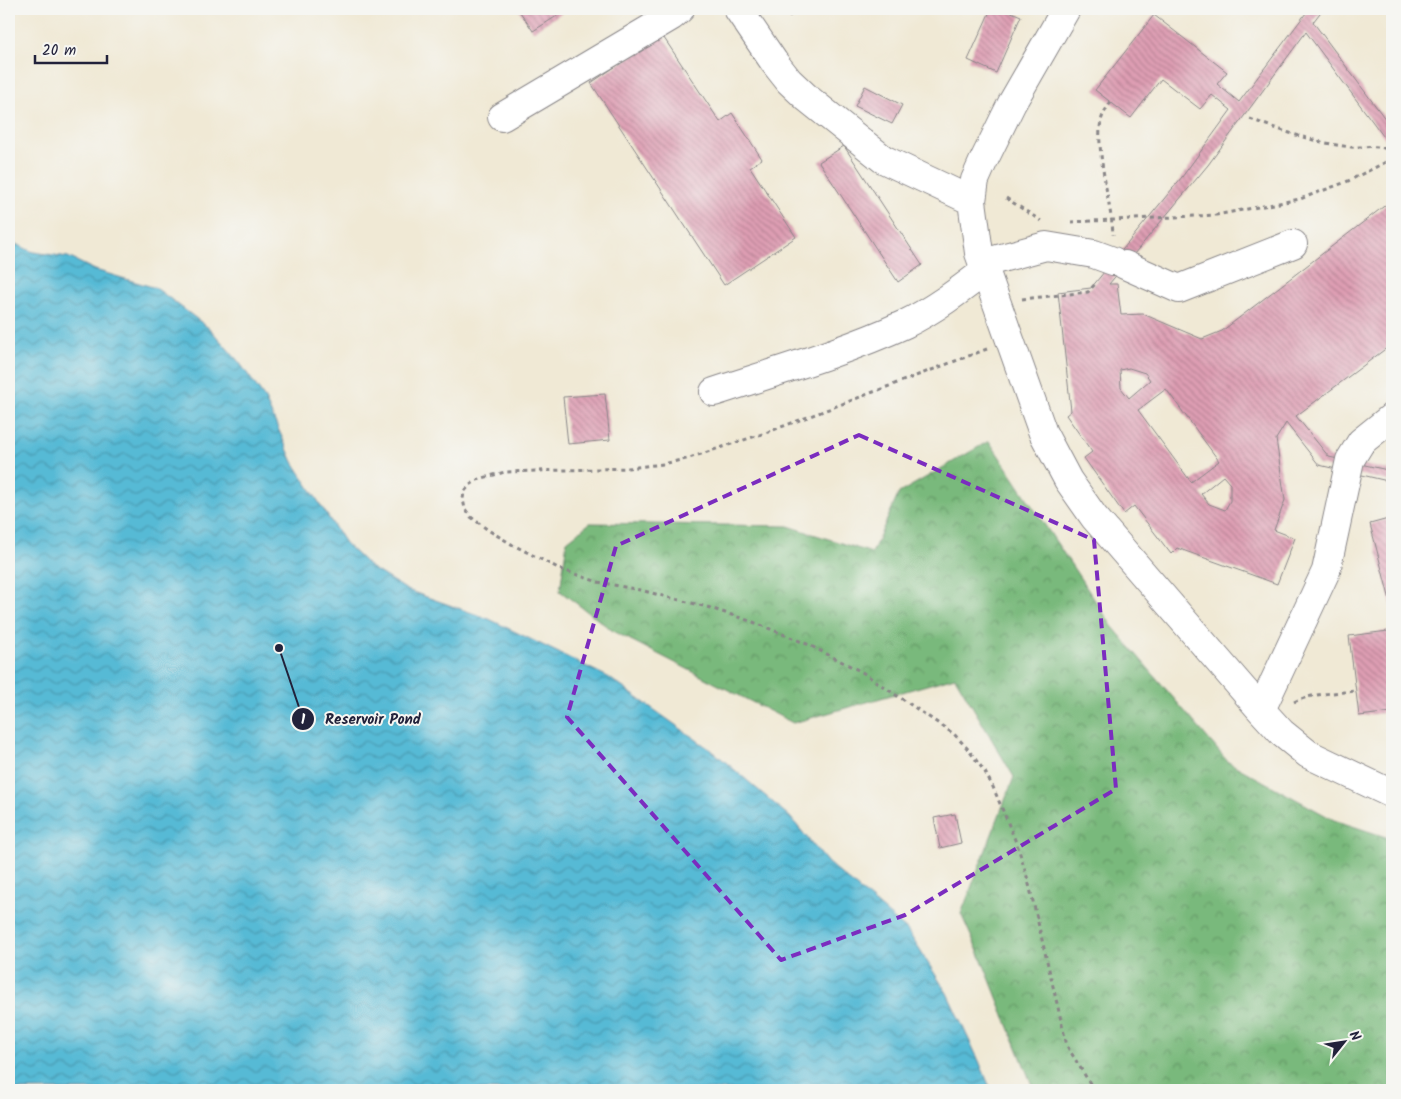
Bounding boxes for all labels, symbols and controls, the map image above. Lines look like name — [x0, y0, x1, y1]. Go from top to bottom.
scale bar — [35, 32, 108, 64]
text: 20 m — [42, 39, 76, 63]
callout: Reservoir Pond — [290, 704, 431, 734]
text: 1 — [301, 708, 306, 732]
text: Reservoir Pond — [325, 708, 422, 732]
north arrow — [1318, 1016, 1368, 1066]
text: N — [1343, 1027, 1366, 1045]

